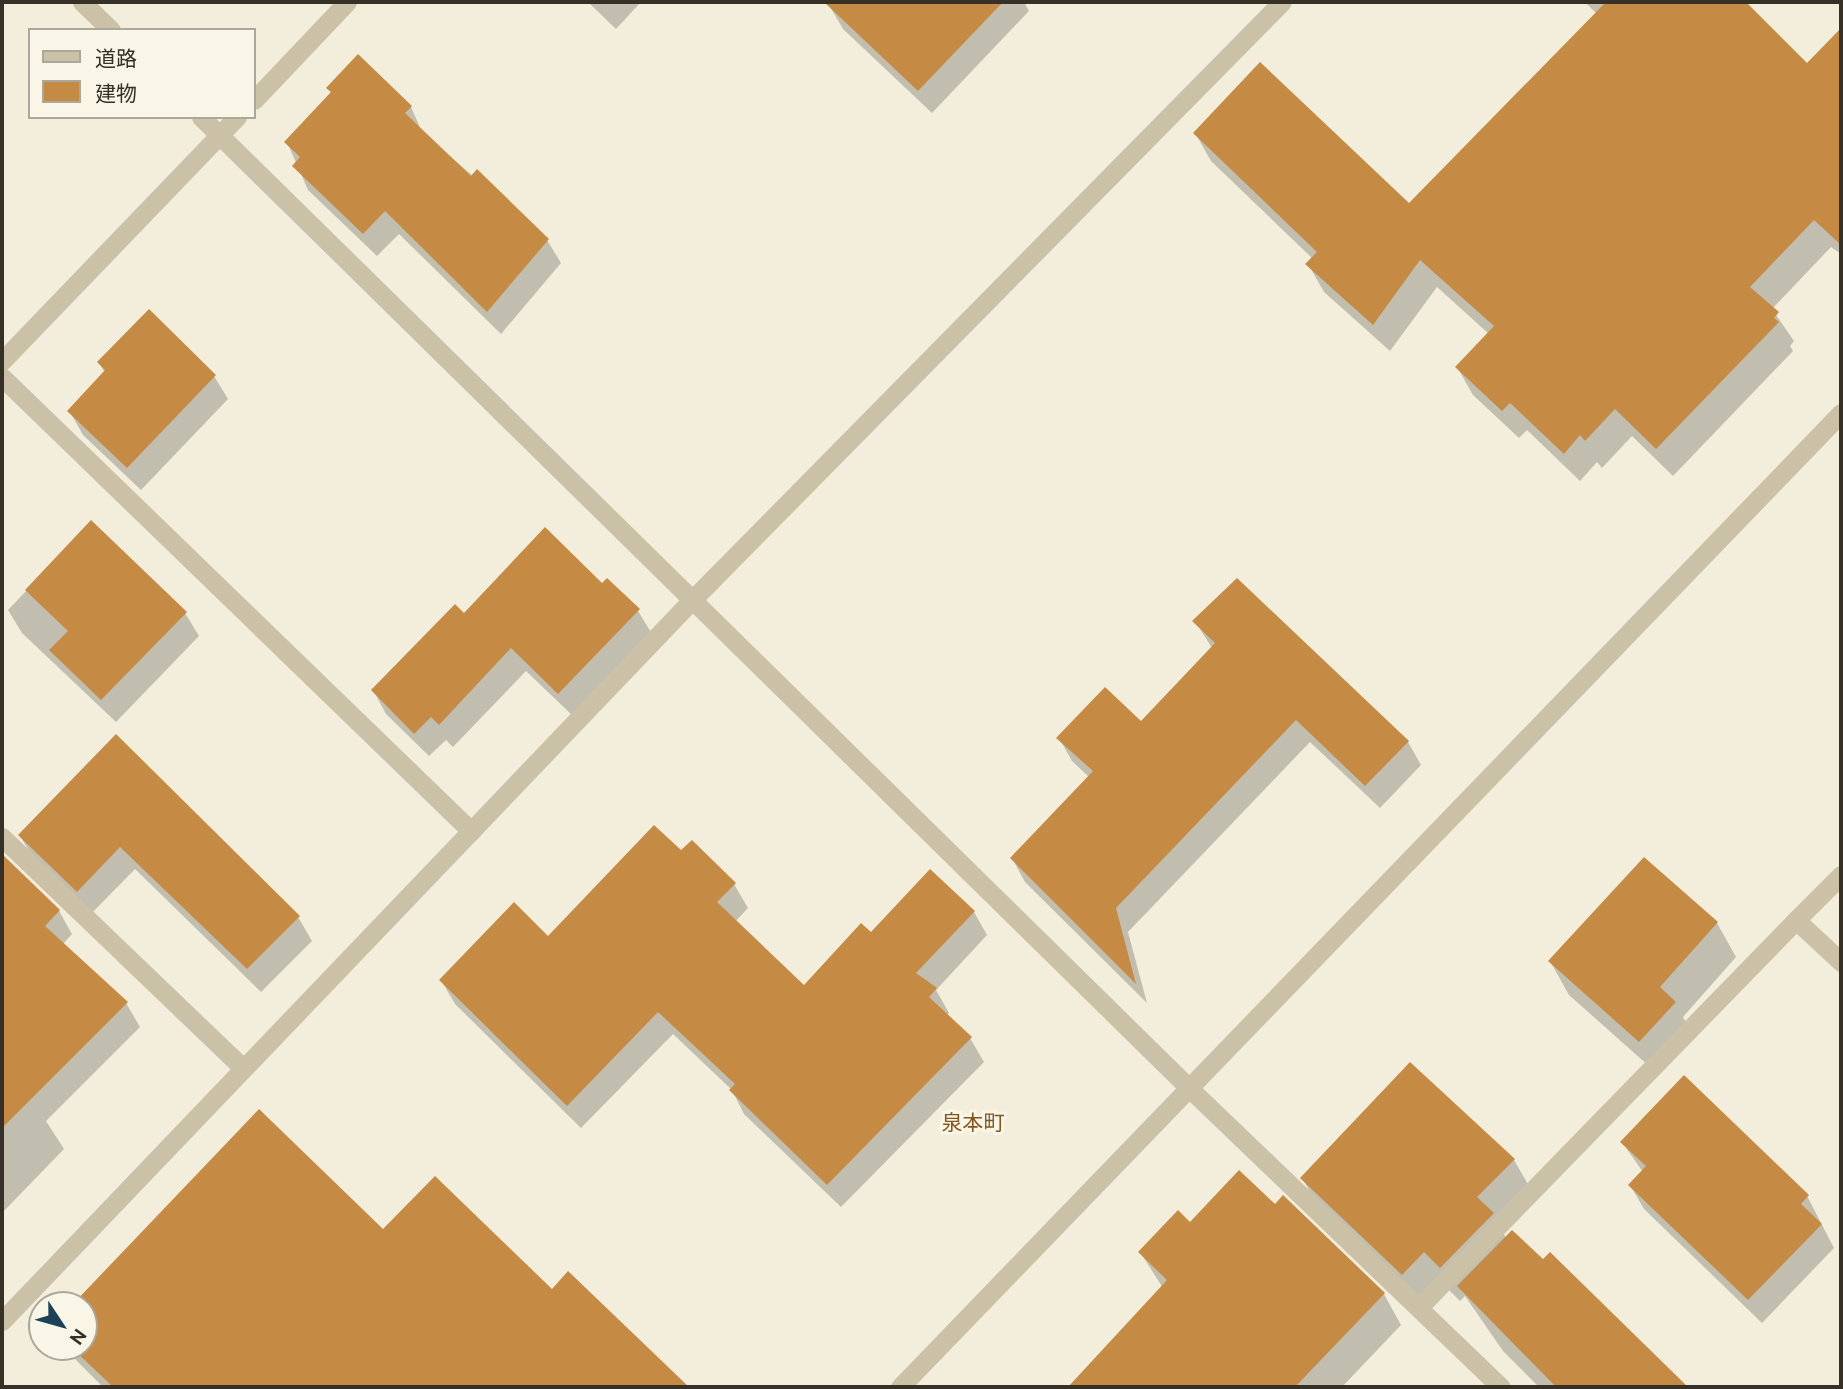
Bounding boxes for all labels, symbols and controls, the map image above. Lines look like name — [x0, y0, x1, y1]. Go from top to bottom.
legend — [28, 28, 256, 119]
text: 道路 — [95, 46, 137, 70]
text: 建物 — [95, 81, 137, 105]
district label: 泉本町 — [942, 1109, 1004, 1135]
north arrow — [28, 1291, 98, 1361]
text: N — [65, 1325, 91, 1349]

